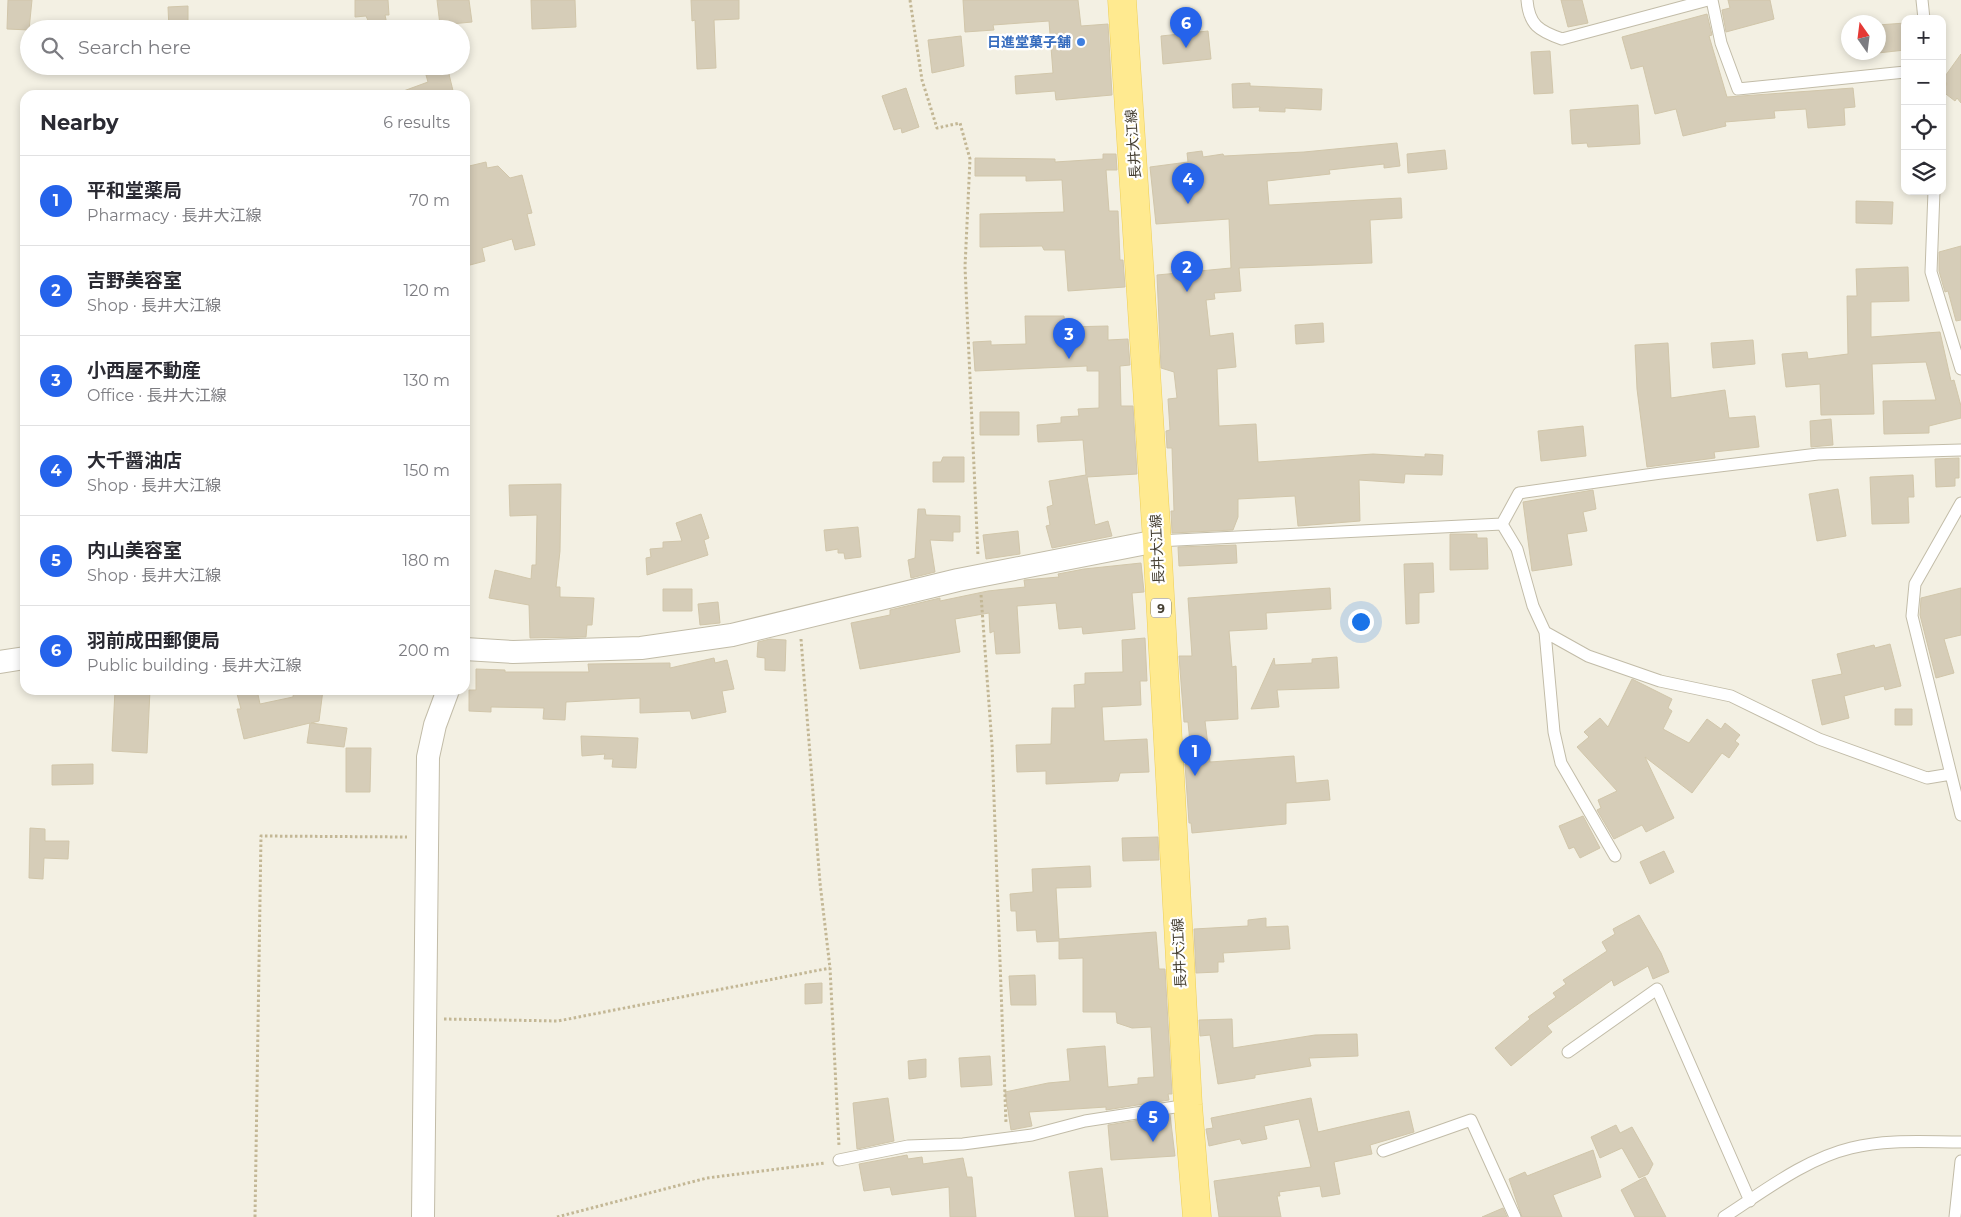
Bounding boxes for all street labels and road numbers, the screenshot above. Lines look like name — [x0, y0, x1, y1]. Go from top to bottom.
street label: 長井大江線 — [1122, 108, 1144, 180]
street label: 長井大江線 — [1146, 514, 1168, 584]
road number: 9 — [1151, 598, 1171, 618]
street label: 長井大江線 — [1168, 918, 1190, 988]

